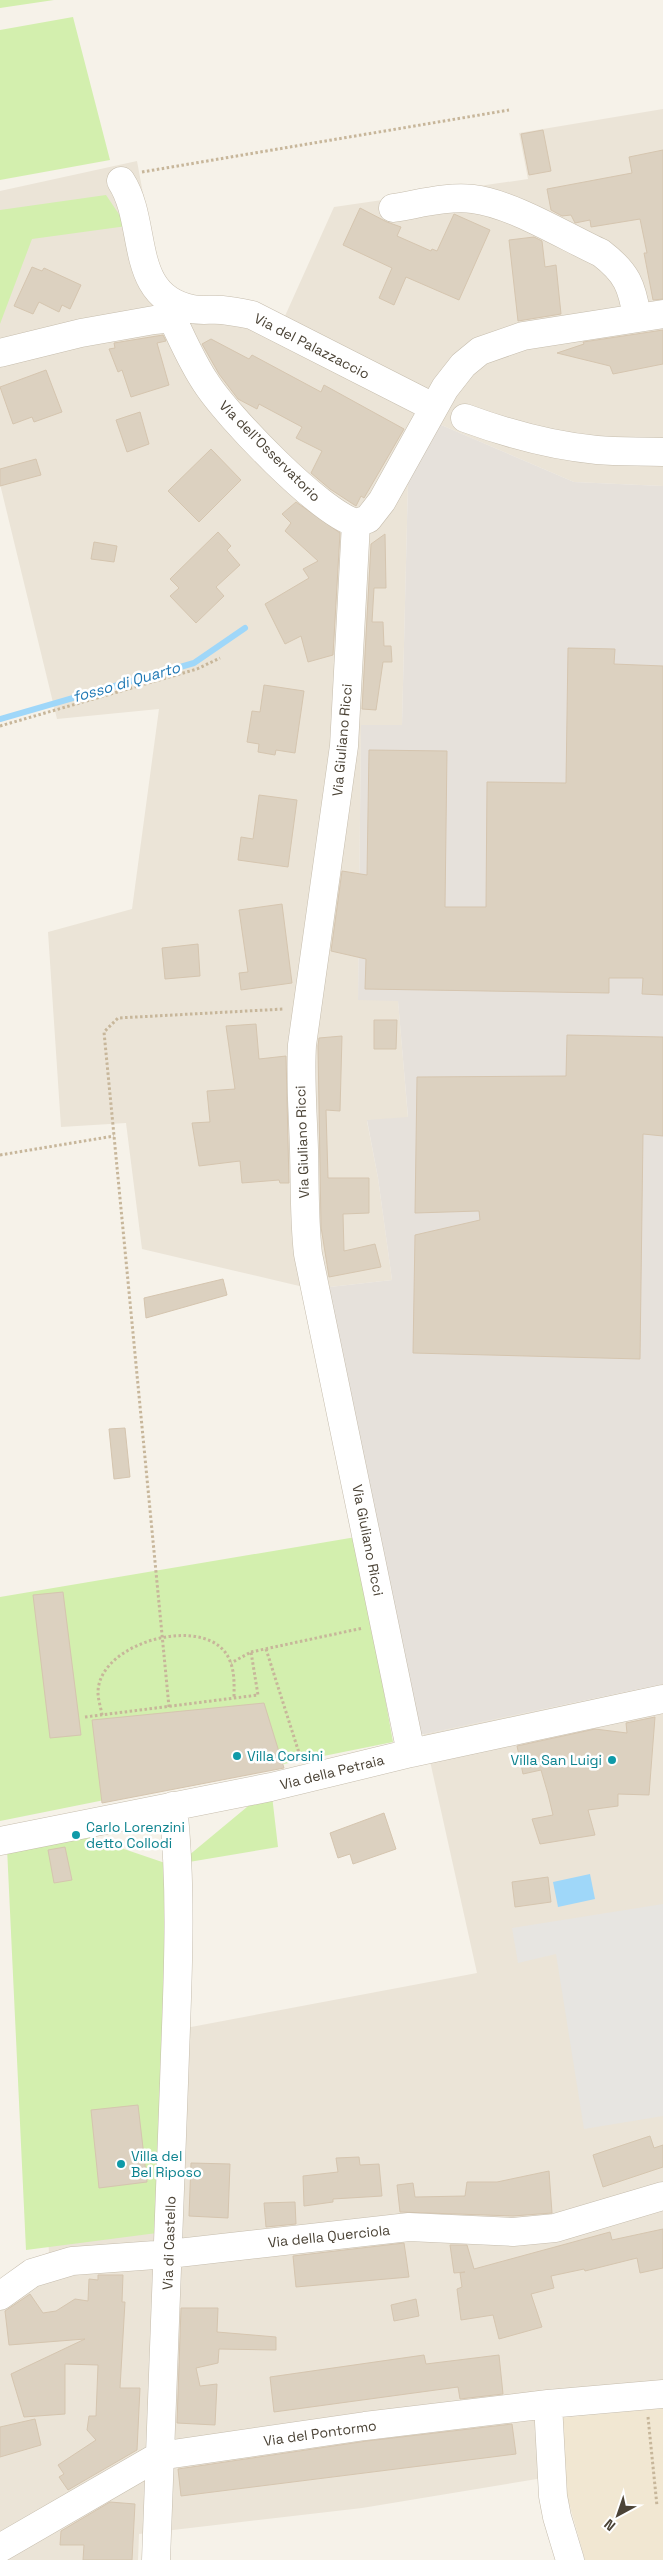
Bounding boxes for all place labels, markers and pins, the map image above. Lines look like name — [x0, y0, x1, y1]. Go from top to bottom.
place label: Villa Corsini — [247, 1747, 323, 1765]
marker: Villa Corsini — [231, 1750, 243, 1762]
place label: Villa San Luigi — [511, 1751, 602, 1769]
marker: Villa San Luigi — [606, 1754, 618, 1766]
place label: Carlo Lorenzini detto Collodi — [86, 1818, 185, 1852]
marker: Carlo Lorenzini detto Collodi — [70, 1829, 82, 1841]
place label: Villa del Bel Riposo — [131, 2147, 202, 2181]
marker: Villa del Bel Riposo — [115, 2158, 127, 2170]

